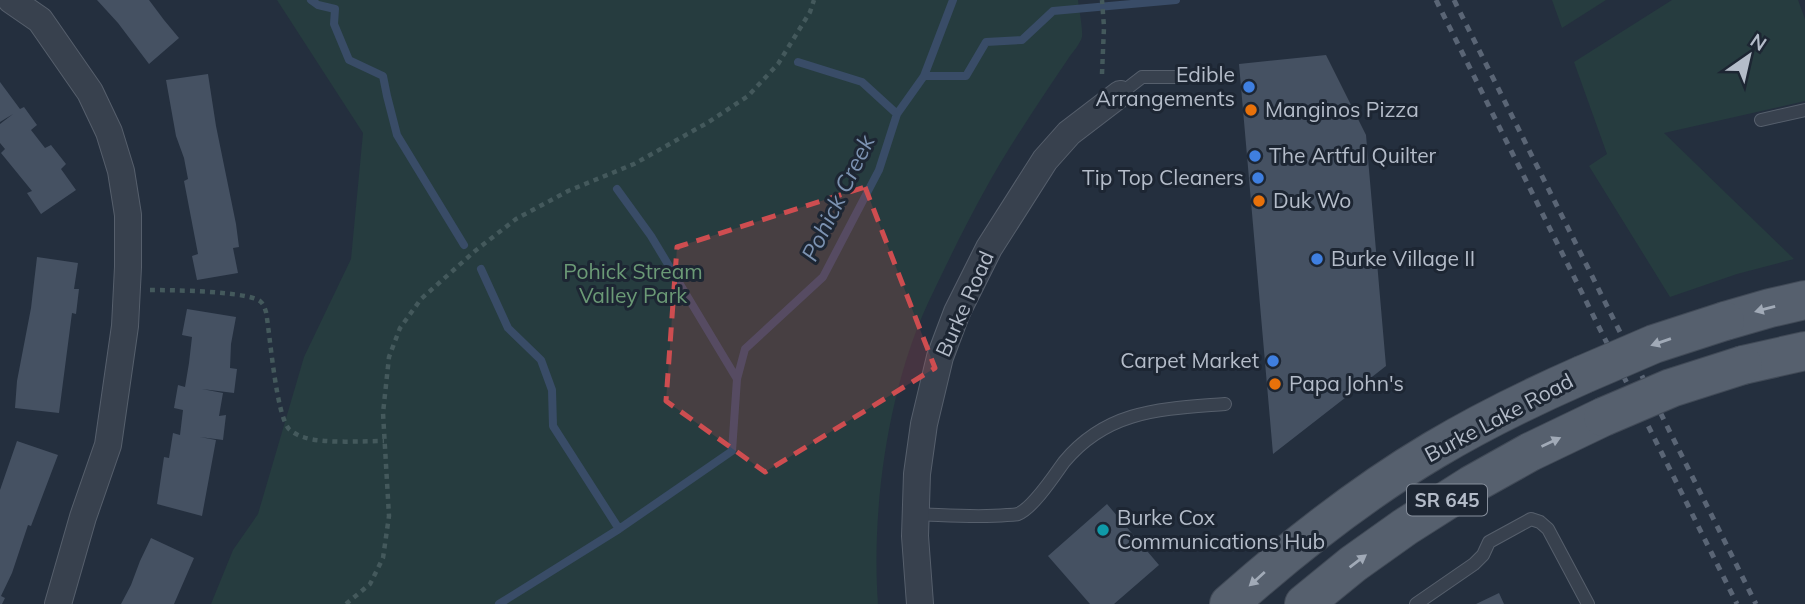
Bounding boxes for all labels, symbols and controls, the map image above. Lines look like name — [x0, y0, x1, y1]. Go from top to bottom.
north arrow — [1714, 21, 1784, 91]
text: N — [1746, 28, 1771, 56]
place label: Edible Arrangements — [1095, 61, 1235, 111]
marker: Edible Arrangements — [1241, 79, 1257, 95]
place label: Manginos Pizza — [1265, 96, 1419, 122]
marker: Manginos Pizza — [1243, 102, 1259, 118]
water label: Pohick Creek — [795, 129, 881, 266]
place label: The Artful Quilter — [1269, 142, 1437, 168]
marker: The Artful Quilter — [1247, 148, 1263, 164]
place label: Tip Top Cleaners — [1082, 164, 1244, 190]
marker: Tip Top Cleaners — [1250, 170, 1266, 186]
place label: Duk Wo — [1273, 187, 1351, 213]
marker: Duk Wo — [1251, 193, 1267, 209]
place label: Burke Village II — [1331, 245, 1475, 271]
street label: Burke Road — [929, 247, 999, 360]
marker: Burke Village II — [1309, 251, 1325, 267]
park label: Pohick Stream Valley Park — [563, 258, 703, 308]
one-way arrow — [1754, 304, 1776, 315]
one-way arrow — [1650, 337, 1671, 348]
place label: Carpet Market — [1120, 347, 1259, 373]
marker: Carpet Market — [1265, 353, 1281, 369]
street label: Burke Lake Road — [1420, 367, 1577, 467]
place label: Papa John's — [1289, 370, 1404, 396]
marker: Papa John's — [1267, 376, 1283, 392]
one-way arrow — [1541, 436, 1561, 448]
road number: SR 645 — [1407, 485, 1487, 516]
place label: Burke Cox Communications Hub — [1117, 504, 1325, 554]
marker: Burke Cox Communications Hub — [1095, 522, 1111, 538]
one-way arrow — [1348, 554, 1366, 569]
one-way arrow — [1248, 571, 1265, 587]

